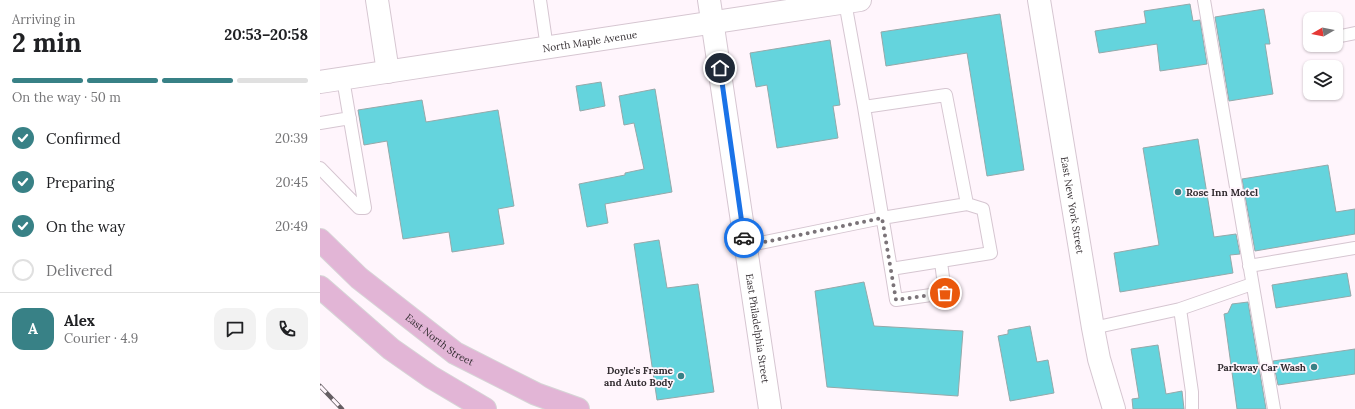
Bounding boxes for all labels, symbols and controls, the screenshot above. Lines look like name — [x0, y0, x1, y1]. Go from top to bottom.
text: Arriving in — [12, 11, 75, 28]
north arrow — [1303, 12, 1343, 52]
map controls — [1303, 12, 1343, 100]
text: 20:53–20:58 — [224, 25, 308, 44]
text: 2 min — [12, 26, 82, 59]
street label: North Maple Avenue — [542, 28, 639, 55]
pin — [703, 51, 737, 85]
icon: home — [709, 57, 731, 79]
button: layers — [1303, 60, 1343, 100]
text: On the way · 50 m — [12, 89, 121, 106]
icon: check — [12, 127, 34, 149]
text: Confirmed — [46, 129, 121, 148]
text: 20:39 — [275, 130, 308, 147]
street label: East New York Street — [1058, 156, 1087, 255]
icon: check — [12, 171, 34, 193]
text: Preparing — [46, 173, 114, 192]
text: 20:45 — [276, 174, 308, 191]
place label: Rose Inn Motel — [1186, 186, 1258, 199]
marker: Rose Inn Motel — [1173, 187, 1183, 197]
icon: check — [12, 215, 34, 237]
text: On the way — [46, 217, 125, 236]
text: 20:49 — [275, 218, 308, 235]
courier — [724, 218, 764, 258]
icon: car — [733, 227, 755, 249]
text: Delivered — [46, 261, 113, 280]
street label: East Philadelphia Street — [743, 273, 772, 384]
pin — [928, 276, 962, 310]
icon: bag — [934, 282, 956, 304]
button: chat — [214, 308, 256, 350]
button: phone — [266, 308, 308, 350]
text: Alex — [64, 311, 95, 330]
street label: East North Street — [403, 311, 476, 368]
text: A — [28, 319, 38, 338]
text: Courier · 4.9 — [64, 330, 138, 347]
place label: Parkway Car Wash — [1217, 361, 1307, 374]
marker: Parkway Car Wash — [1309, 362, 1319, 372]
place label: Doyle's Frame and Auto Body — [604, 364, 674, 389]
marker: Doyle's Frame and Auto Body — [676, 371, 686, 381]

